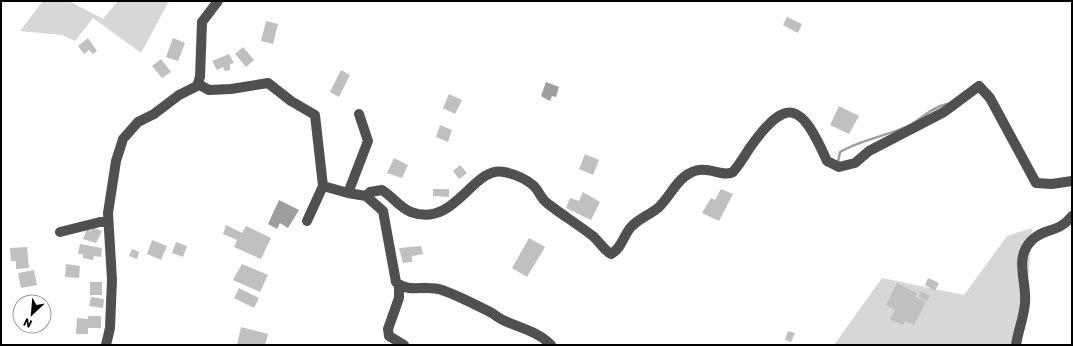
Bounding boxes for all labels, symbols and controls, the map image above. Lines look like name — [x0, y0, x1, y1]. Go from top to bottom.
north arrow — [12, 294, 52, 334]
text: N — [21, 315, 34, 330]

